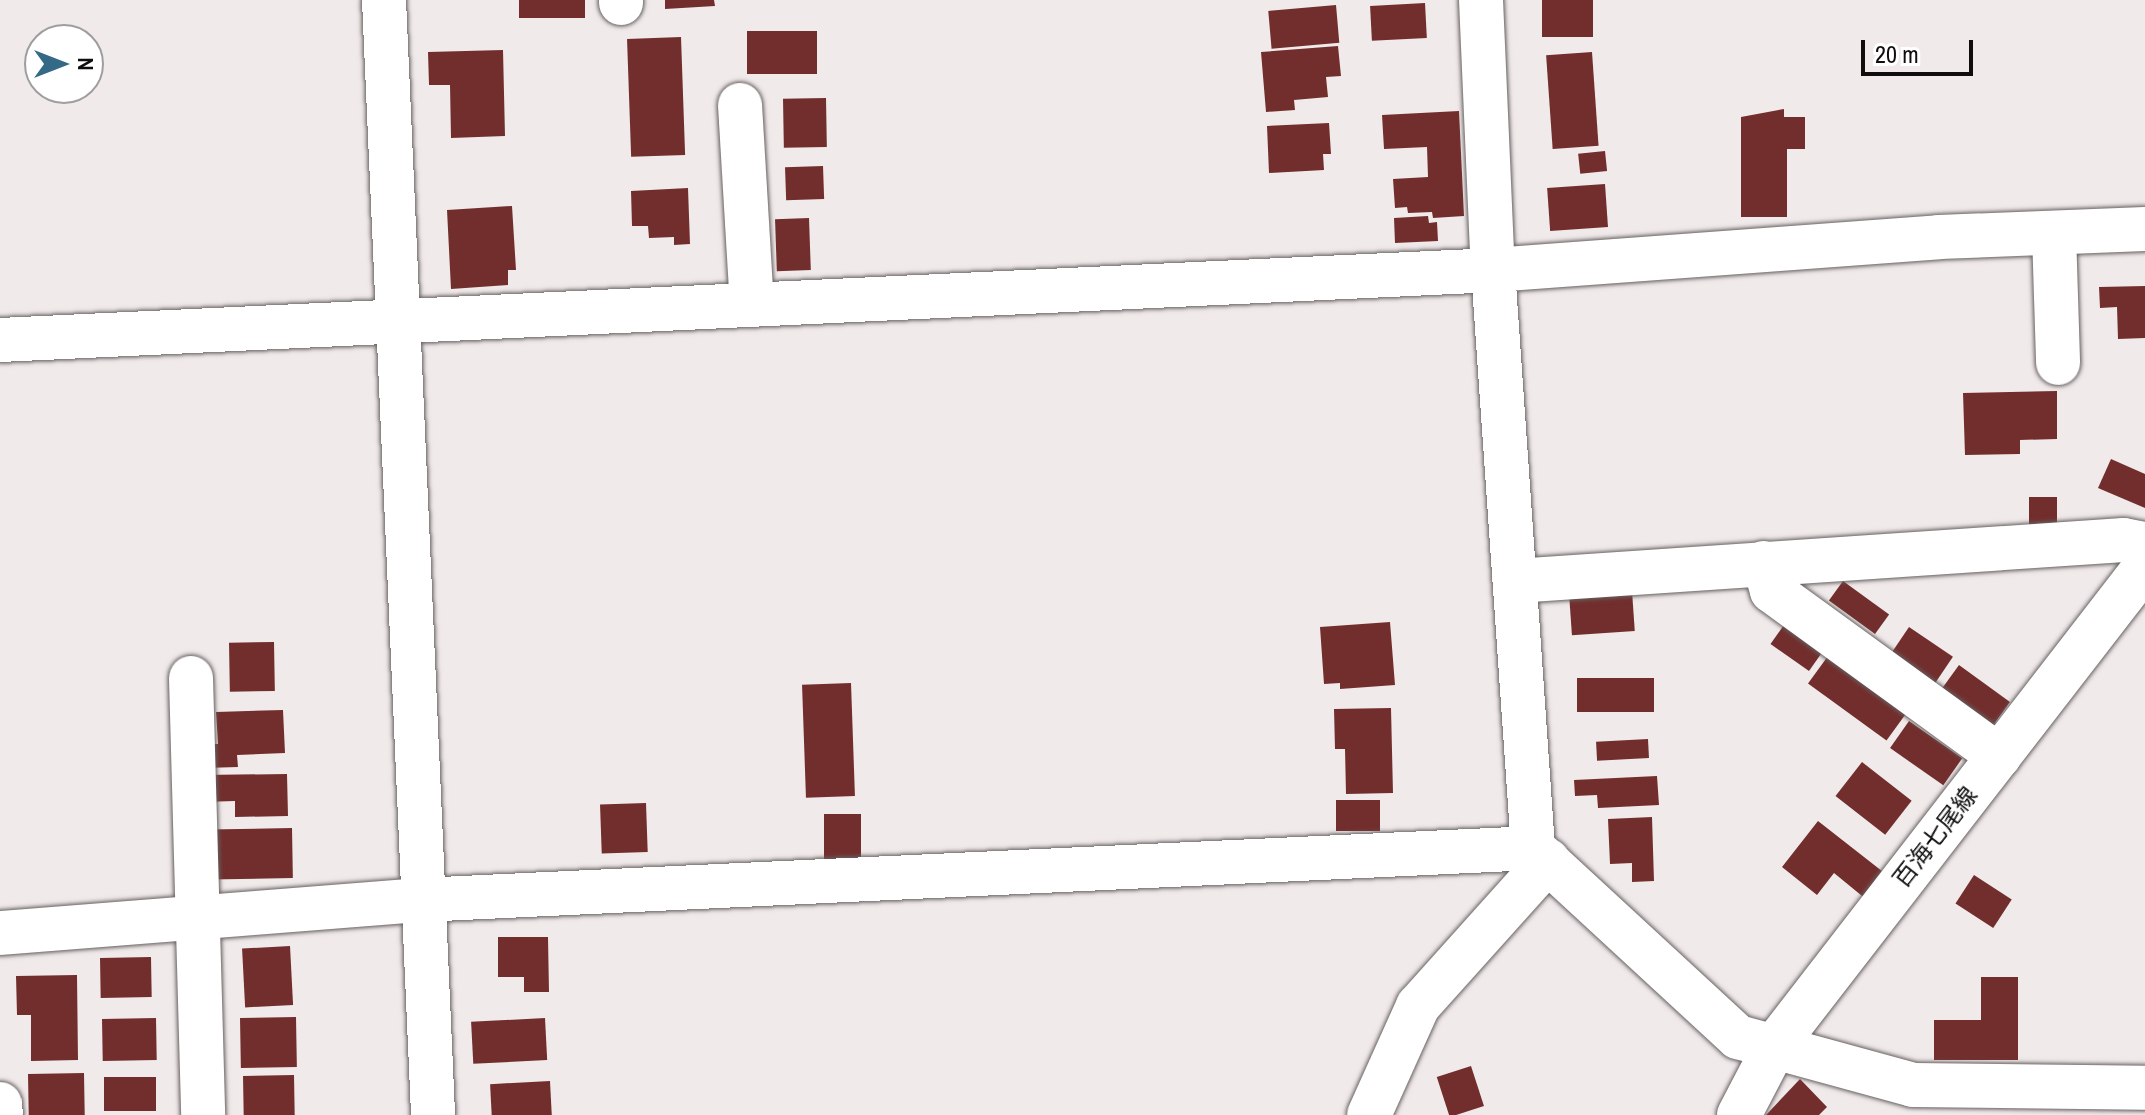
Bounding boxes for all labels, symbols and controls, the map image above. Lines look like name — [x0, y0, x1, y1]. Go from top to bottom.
north arrow — [24, 24, 104, 104]
scale bar — [1865, 24, 1977, 74]
text: 20 m — [1875, 38, 1919, 70]
text: N — [71, 57, 101, 71]
street label: 百海七尾線 — [1887, 781, 1983, 893]

